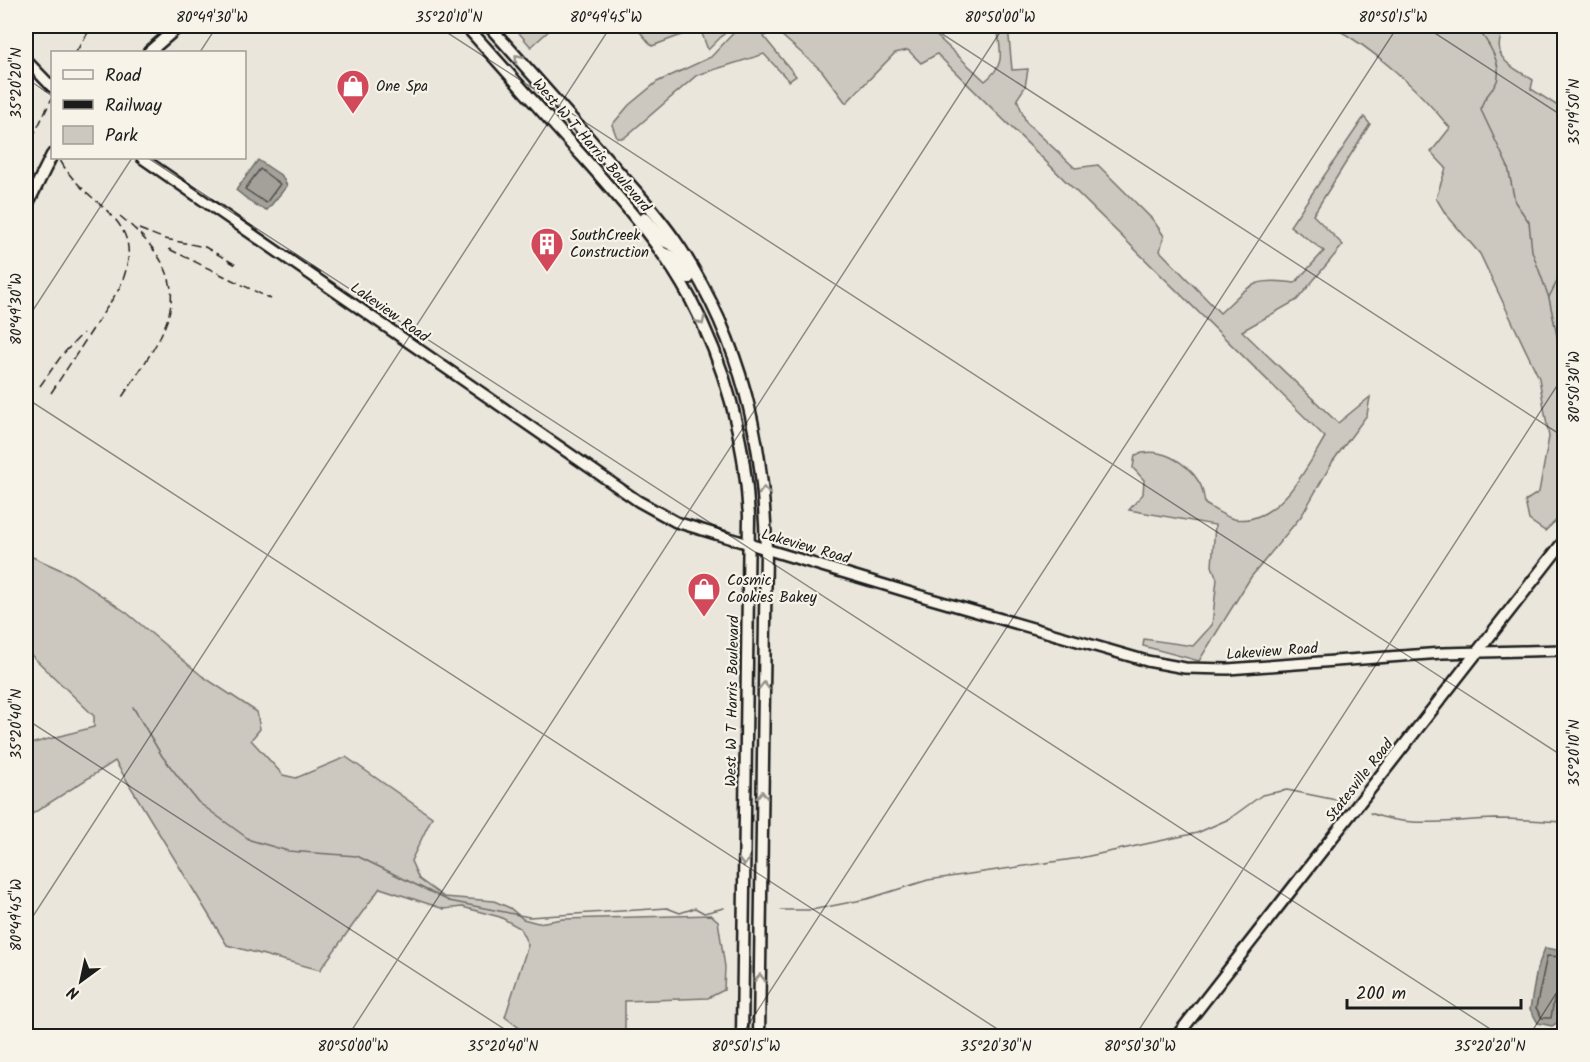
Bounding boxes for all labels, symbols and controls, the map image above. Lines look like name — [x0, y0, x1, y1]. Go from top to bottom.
text: 80°49'30"W — [176, 6, 248, 30]
text: 35°20'10"N — [415, 6, 483, 30]
text: 80°49'45"W — [570, 6, 642, 30]
text: 80°50'00"W — [964, 6, 1036, 30]
text: 80°50'15"W — [1359, 6, 1428, 30]
text: 35°20'20"N — [5, 47, 29, 119]
legend — [51, 51, 246, 159]
one-way arrow — [514, 54, 525, 65]
text: Road — [105, 62, 142, 91]
shop icon: One Spa — [335, 68, 371, 115]
street label: West W T Harris Boulevard — [526, 73, 657, 219]
place label: One Spa — [376, 75, 428, 99]
text: 35°19'50"N — [1563, 79, 1587, 145]
text: Railway — [105, 92, 162, 121]
text: Park — [105, 122, 138, 151]
place label: SouthCreek Construction — [570, 224, 649, 265]
building icon: SouthCreek Construction — [529, 226, 565, 273]
text: 80°49'30"W — [5, 273, 29, 345]
street label: Lakeview Road — [345, 277, 434, 349]
one-way arrow — [694, 315, 706, 326]
text: 80°50'30"W — [1563, 351, 1587, 423]
one-way arrow — [758, 487, 771, 496]
street label: Lakeview Road — [758, 523, 854, 571]
place label: Cosmic Cookies Bakey — [727, 569, 818, 610]
shop icon: Cosmic Cookies Bakey — [686, 571, 722, 618]
street label: West W T Harris Boulevard — [720, 615, 747, 787]
street label: Lakeview Road — [1225, 637, 1319, 667]
one-way arrow — [758, 682, 770, 691]
text: 35°20'40"N — [5, 689, 29, 759]
text: 35°20'10"N — [1563, 719, 1587, 787]
street label: Statesville Road — [1320, 733, 1400, 827]
one-way arrow — [756, 790, 768, 799]
one-way arrow — [738, 857, 751, 866]
text: 80°49'45"W — [5, 879, 29, 951]
north arrow — [51, 951, 111, 1011]
scale bar — [1347, 972, 1521, 1010]
one-way arrow — [754, 974, 766, 983]
text: N — [63, 979, 85, 1006]
text: 200 m — [1356, 980, 1406, 1009]
text: 80°50'00"W — [317, 1035, 389, 1059]
text: 35°20'40"N — [468, 1035, 538, 1059]
text: 80°50'15"W — [712, 1035, 781, 1059]
text: 35°20'30"N — [960, 1035, 1032, 1059]
text: 80°50'30"W — [1104, 1035, 1176, 1059]
text: 35°20'20"N — [1454, 1035, 1526, 1059]

